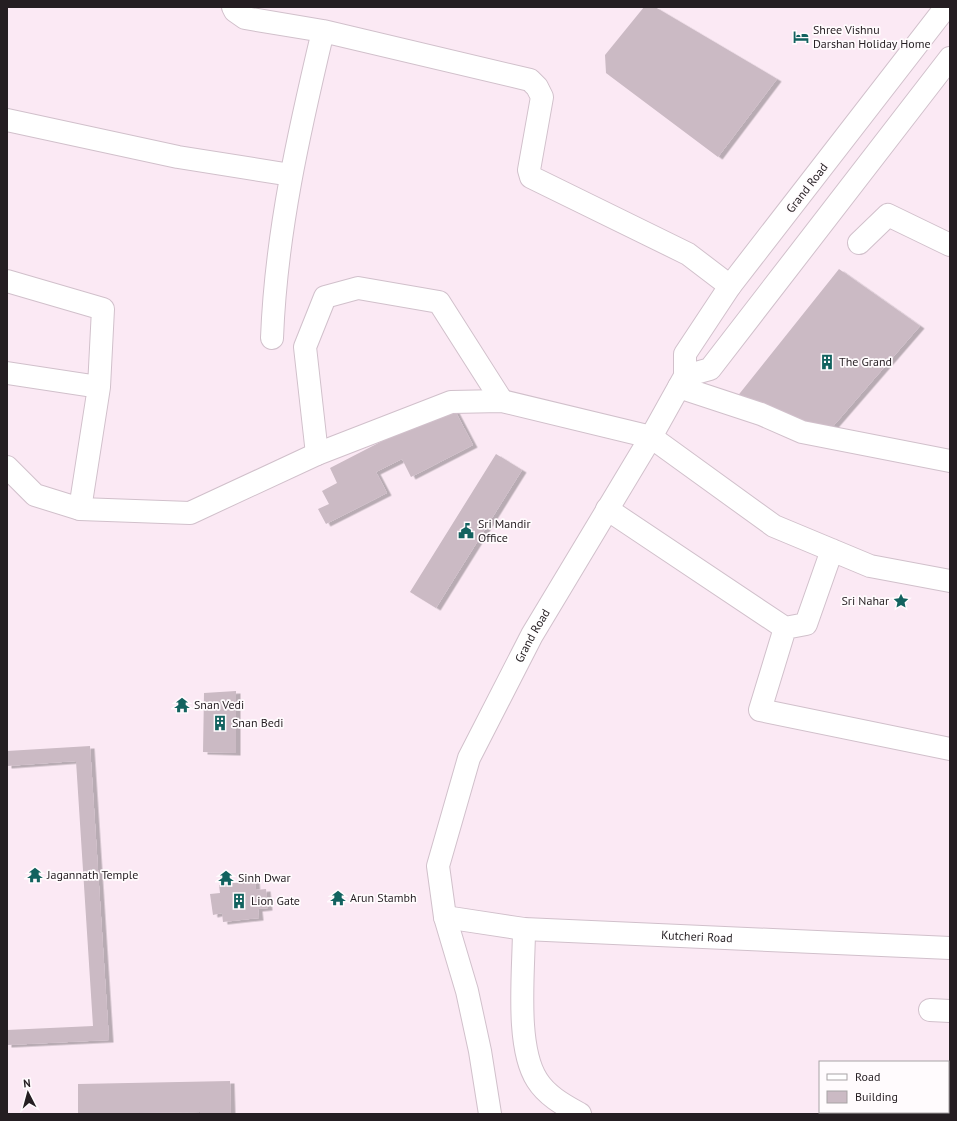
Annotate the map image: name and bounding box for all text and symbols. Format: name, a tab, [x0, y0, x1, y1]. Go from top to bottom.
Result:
place label: Shree Vishnu Darshan Holiday Home	[813, 22, 931, 51]
hotel icon: Shree Vishnu Darshan Holiday Home	[792, 28, 810, 46]
street label: Grand Road	[783, 160, 831, 216]
building icon: The Grand	[818, 353, 836, 371]
place label: The Grand	[839, 354, 892, 369]
place label: Sri Mandir Office	[478, 516, 531, 545]
public building icon: Sri Mandir Office	[457, 522, 475, 540]
place icon: Sri Nahar	[892, 592, 910, 610]
place label: Sri Nahar	[842, 593, 889, 608]
street label: Grand Road	[511, 606, 553, 665]
temple icon: Snan Vedi	[173, 696, 191, 714]
place label: Snan Vedi	[194, 697, 244, 712]
building icon: Snan Bedi	[211, 714, 229, 732]
place label: Snan Bedi	[232, 715, 283, 730]
temple icon: Jagannath Temple	[26, 866, 44, 884]
place label: Jagannath Temple	[46, 867, 138, 882]
temple icon: Sinh Dwar	[217, 869, 235, 887]
place label: Sinh Dwar	[238, 870, 291, 885]
temple icon: Arun Stambh	[329, 889, 347, 907]
place label: Arun Stambh	[350, 890, 417, 905]
building icon: Lion Gate	[230, 892, 248, 910]
place label: Lion Gate	[251, 893, 300, 908]
street label: Kutcheri Road	[661, 927, 733, 945]
legend	[819, 1061, 949, 1113]
text: Road	[855, 1069, 880, 1084]
north arrow	[8, 1073, 48, 1113]
text: N	[23, 1076, 31, 1090]
text: Building	[855, 1089, 898, 1104]

